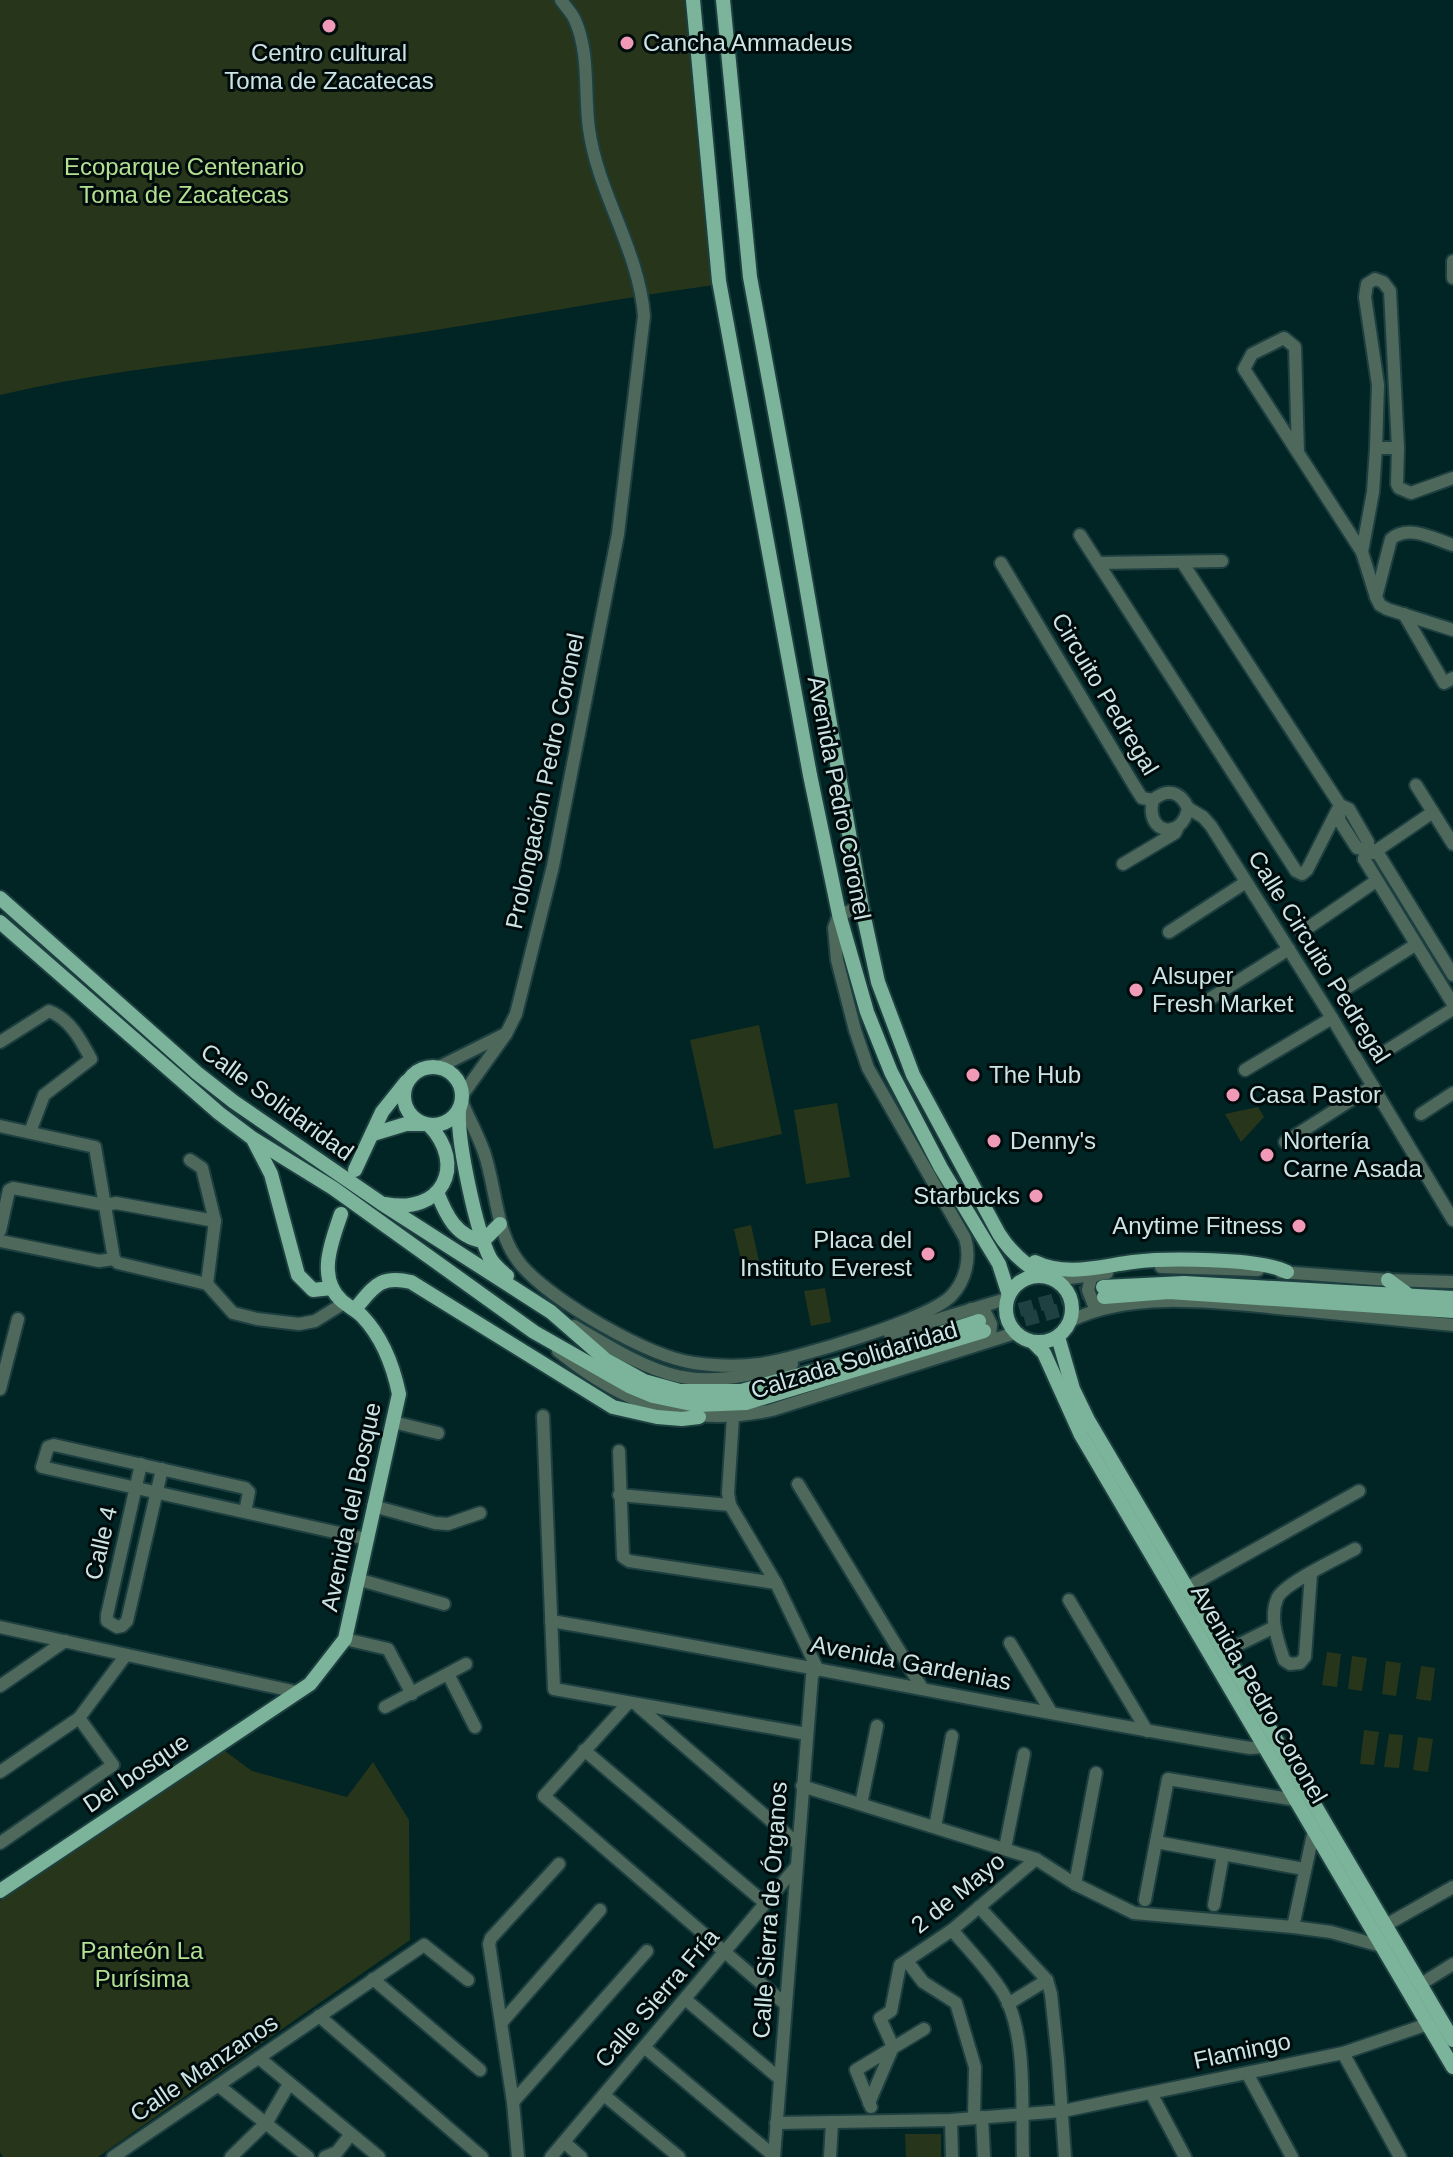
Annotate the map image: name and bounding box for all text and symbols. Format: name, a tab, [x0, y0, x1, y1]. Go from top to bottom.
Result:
marker: Centro cultural Toma de Zacatecas	[320, 17, 338, 35]
place label: Cancha Ammadeus	[643, 29, 852, 56]
marker: Cancha Ammadeus	[618, 34, 636, 52]
place label: Centro cultural Toma de Zacatecas	[224, 39, 434, 94]
park label: Ecoparque Centenario Toma de Zacatecas	[64, 153, 304, 208]
street label: Circuito Pedregal	[1046, 608, 1164, 780]
street label: Prolongación Pedro Coronel	[500, 631, 589, 931]
street label: Avenida Pedro Coronel	[803, 674, 876, 922]
street label: Calle Circuito Pedregal	[1243, 846, 1396, 1068]
place label: Alsuper Fresh Market	[1152, 962, 1294, 1017]
marker: Alsuper Fresh Market	[1127, 981, 1145, 999]
street label: Calle Solidaridad	[196, 1037, 359, 1166]
place label: The Hub	[989, 1061, 1081, 1088]
marker: The Hub	[964, 1066, 982, 1084]
place label: Casa Pastor	[1249, 1081, 1381, 1108]
marker: Casa Pastor	[1224, 1086, 1242, 1104]
place label: Denny's	[1010, 1127, 1096, 1154]
place label: Nortería Carne Asada	[1283, 1127, 1422, 1182]
marker: Denny's	[985, 1132, 1003, 1150]
marker: Nortería Carne Asada	[1258, 1146, 1276, 1164]
place label: Starbucks	[913, 1182, 1020, 1209]
marker: Starbucks	[1027, 1187, 1045, 1205]
place label: Anytime Fitness	[1112, 1212, 1283, 1239]
marker: Anytime Fitness	[1290, 1217, 1308, 1235]
place label: Placa del Instituto Everest	[740, 1226, 912, 1281]
marker: Placa del Instituto Everest	[919, 1245, 937, 1263]
street label: Calzada Solidaridad	[747, 1315, 961, 1404]
street label: Avenida del Bosque	[315, 1400, 386, 1614]
street label: Calle 4	[79, 1503, 122, 1582]
street label: Avenida Pedro Coronel	[1186, 1580, 1333, 1808]
street label: Avenida Gardenias	[809, 1630, 1014, 1695]
street label: Del bosque	[78, 1727, 194, 1818]
street label: Calle Sierra de Órganos	[747, 1781, 792, 2039]
street label: 2 de Mayo	[906, 1847, 1010, 1938]
street label: Calle Sierra Fría	[589, 1922, 725, 2072]
park label: Panteón La Purísima	[81, 1937, 204, 1992]
street label: Calle Manzanos	[125, 2008, 283, 2127]
street label: Flamingo	[1191, 2027, 1293, 2074]

